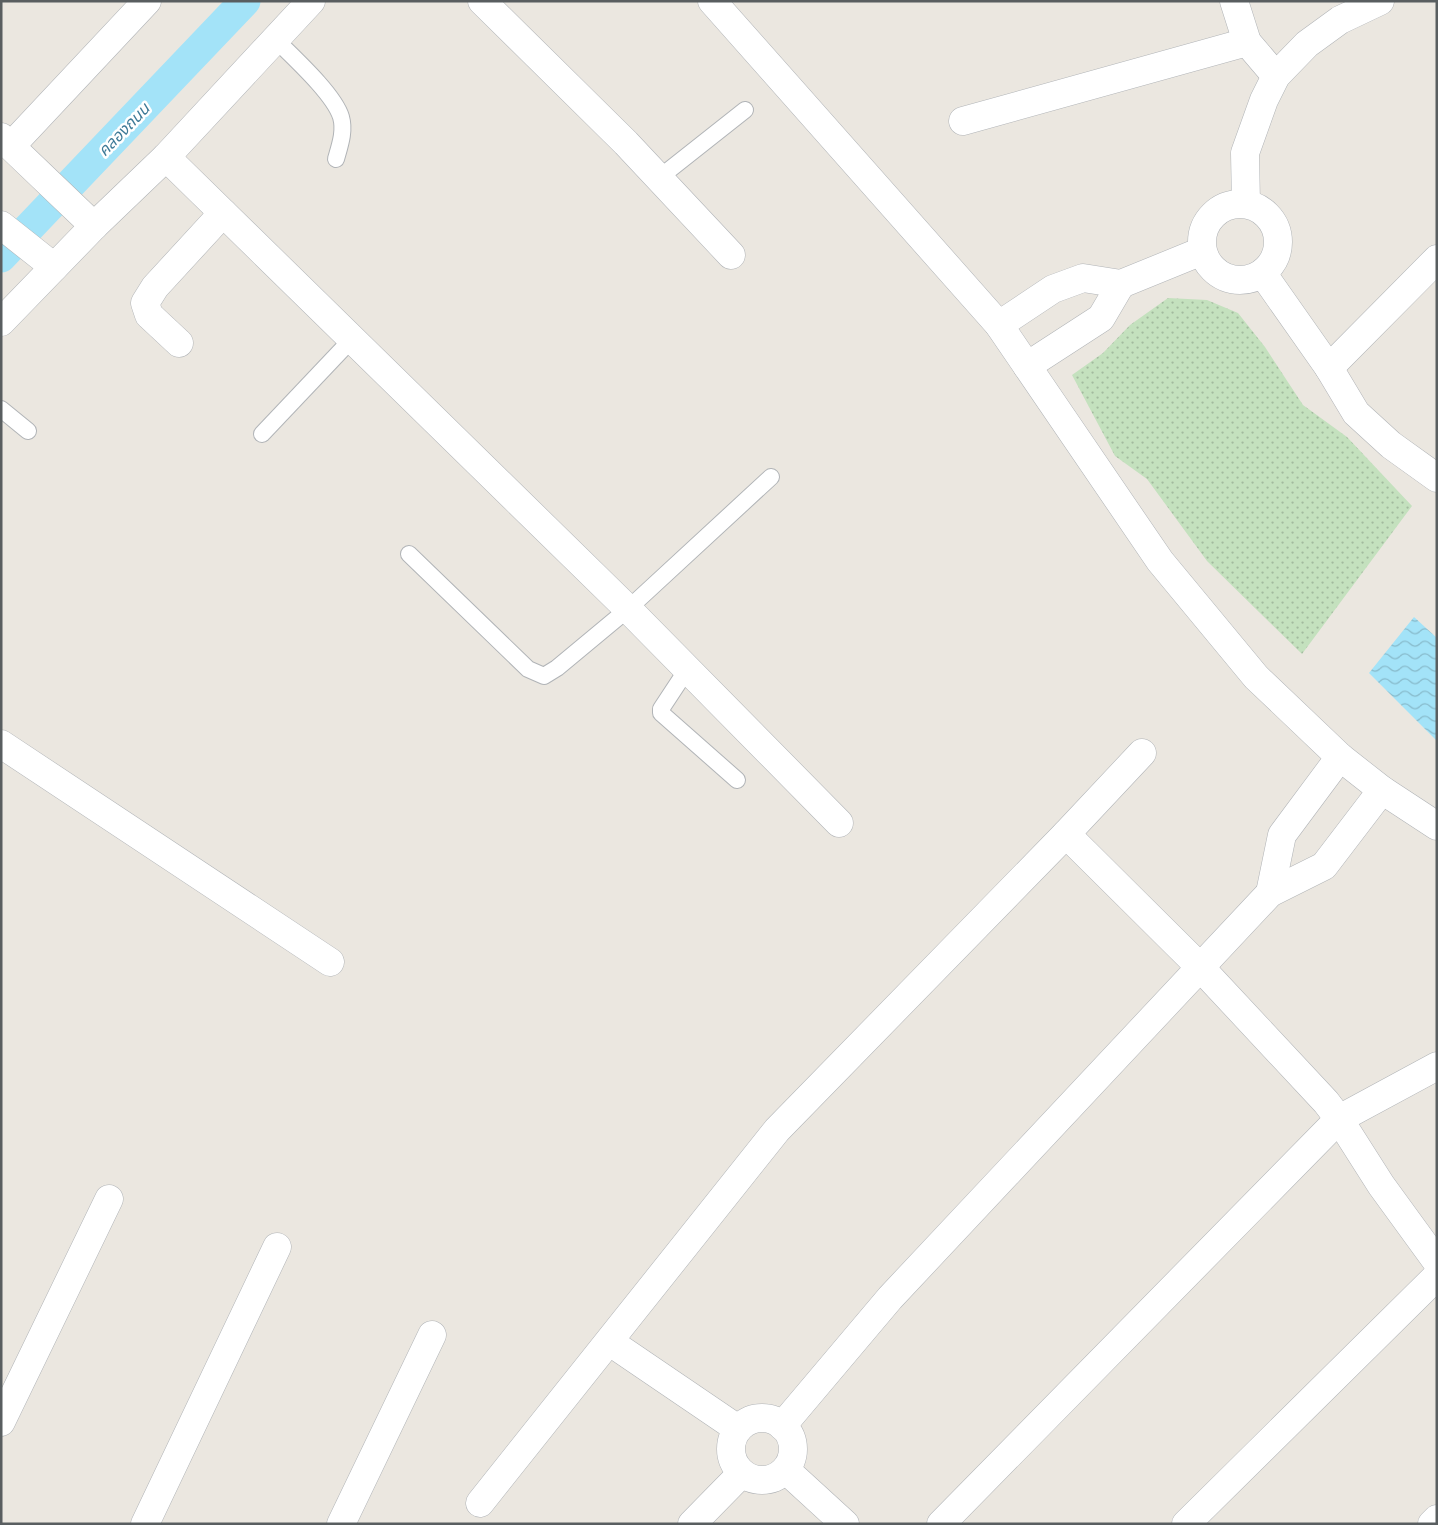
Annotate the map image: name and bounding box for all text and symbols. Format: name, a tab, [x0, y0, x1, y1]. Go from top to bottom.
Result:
water label: คลองถนน	[93, 98, 154, 159]

